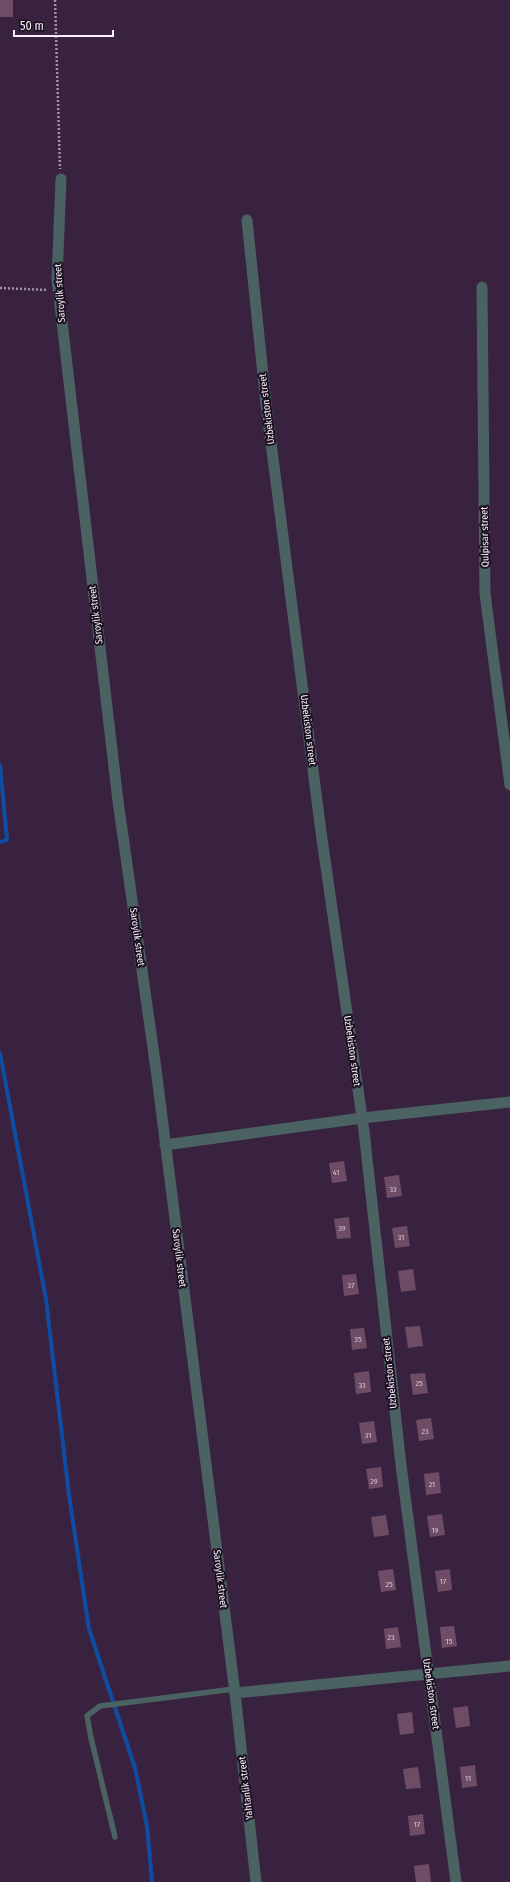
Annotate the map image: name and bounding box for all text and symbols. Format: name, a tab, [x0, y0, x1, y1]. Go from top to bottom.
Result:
scale bar	[14, 12, 113, 38]
text: 50 m	[20, 19, 44, 33]
street label: Saroylik street	[52, 263, 68, 323]
street label: Uzbekiston street	[257, 372, 277, 445]
street label: Qulpisar street	[478, 506, 492, 568]
street label: Saroylik street	[86, 584, 106, 645]
street label: Uzbekiston street	[298, 694, 318, 767]
street label: Saroylik street	[127, 907, 147, 968]
street label: Uzbekiston street	[341, 1015, 363, 1088]
house number: 41	[333, 1168, 339, 1177]
house number: 33	[389, 1185, 397, 1194]
house number: 39	[338, 1224, 346, 1233]
street label: Saroylik street	[169, 1228, 189, 1289]
house number: 31	[398, 1233, 404, 1242]
house number: 37	[348, 1281, 355, 1290]
house number: 35	[354, 1335, 362, 1344]
street label: Uzbekiston street	[380, 1336, 400, 1409]
house number: 25	[415, 1379, 423, 1388]
house number: 33	[358, 1381, 366, 1390]
house number: 23	[421, 1427, 429, 1436]
house number: 31	[365, 1431, 371, 1440]
house number: 29	[370, 1477, 378, 1486]
house number: 21	[429, 1480, 435, 1489]
house number: 19	[431, 1526, 439, 1535]
street label: Saroylik street	[210, 1549, 230, 1610]
house number: 17	[440, 1577, 447, 1586]
house number: 25	[385, 1580, 393, 1589]
house number: 23	[387, 1633, 395, 1642]
house number: 15	[446, 1637, 453, 1646]
street label: Uzbekiston street	[420, 1658, 442, 1731]
street label: Yahtanlik street	[236, 1755, 256, 1820]
house number: 11	[465, 1774, 471, 1783]
house number: 17	[414, 1820, 421, 1829]

